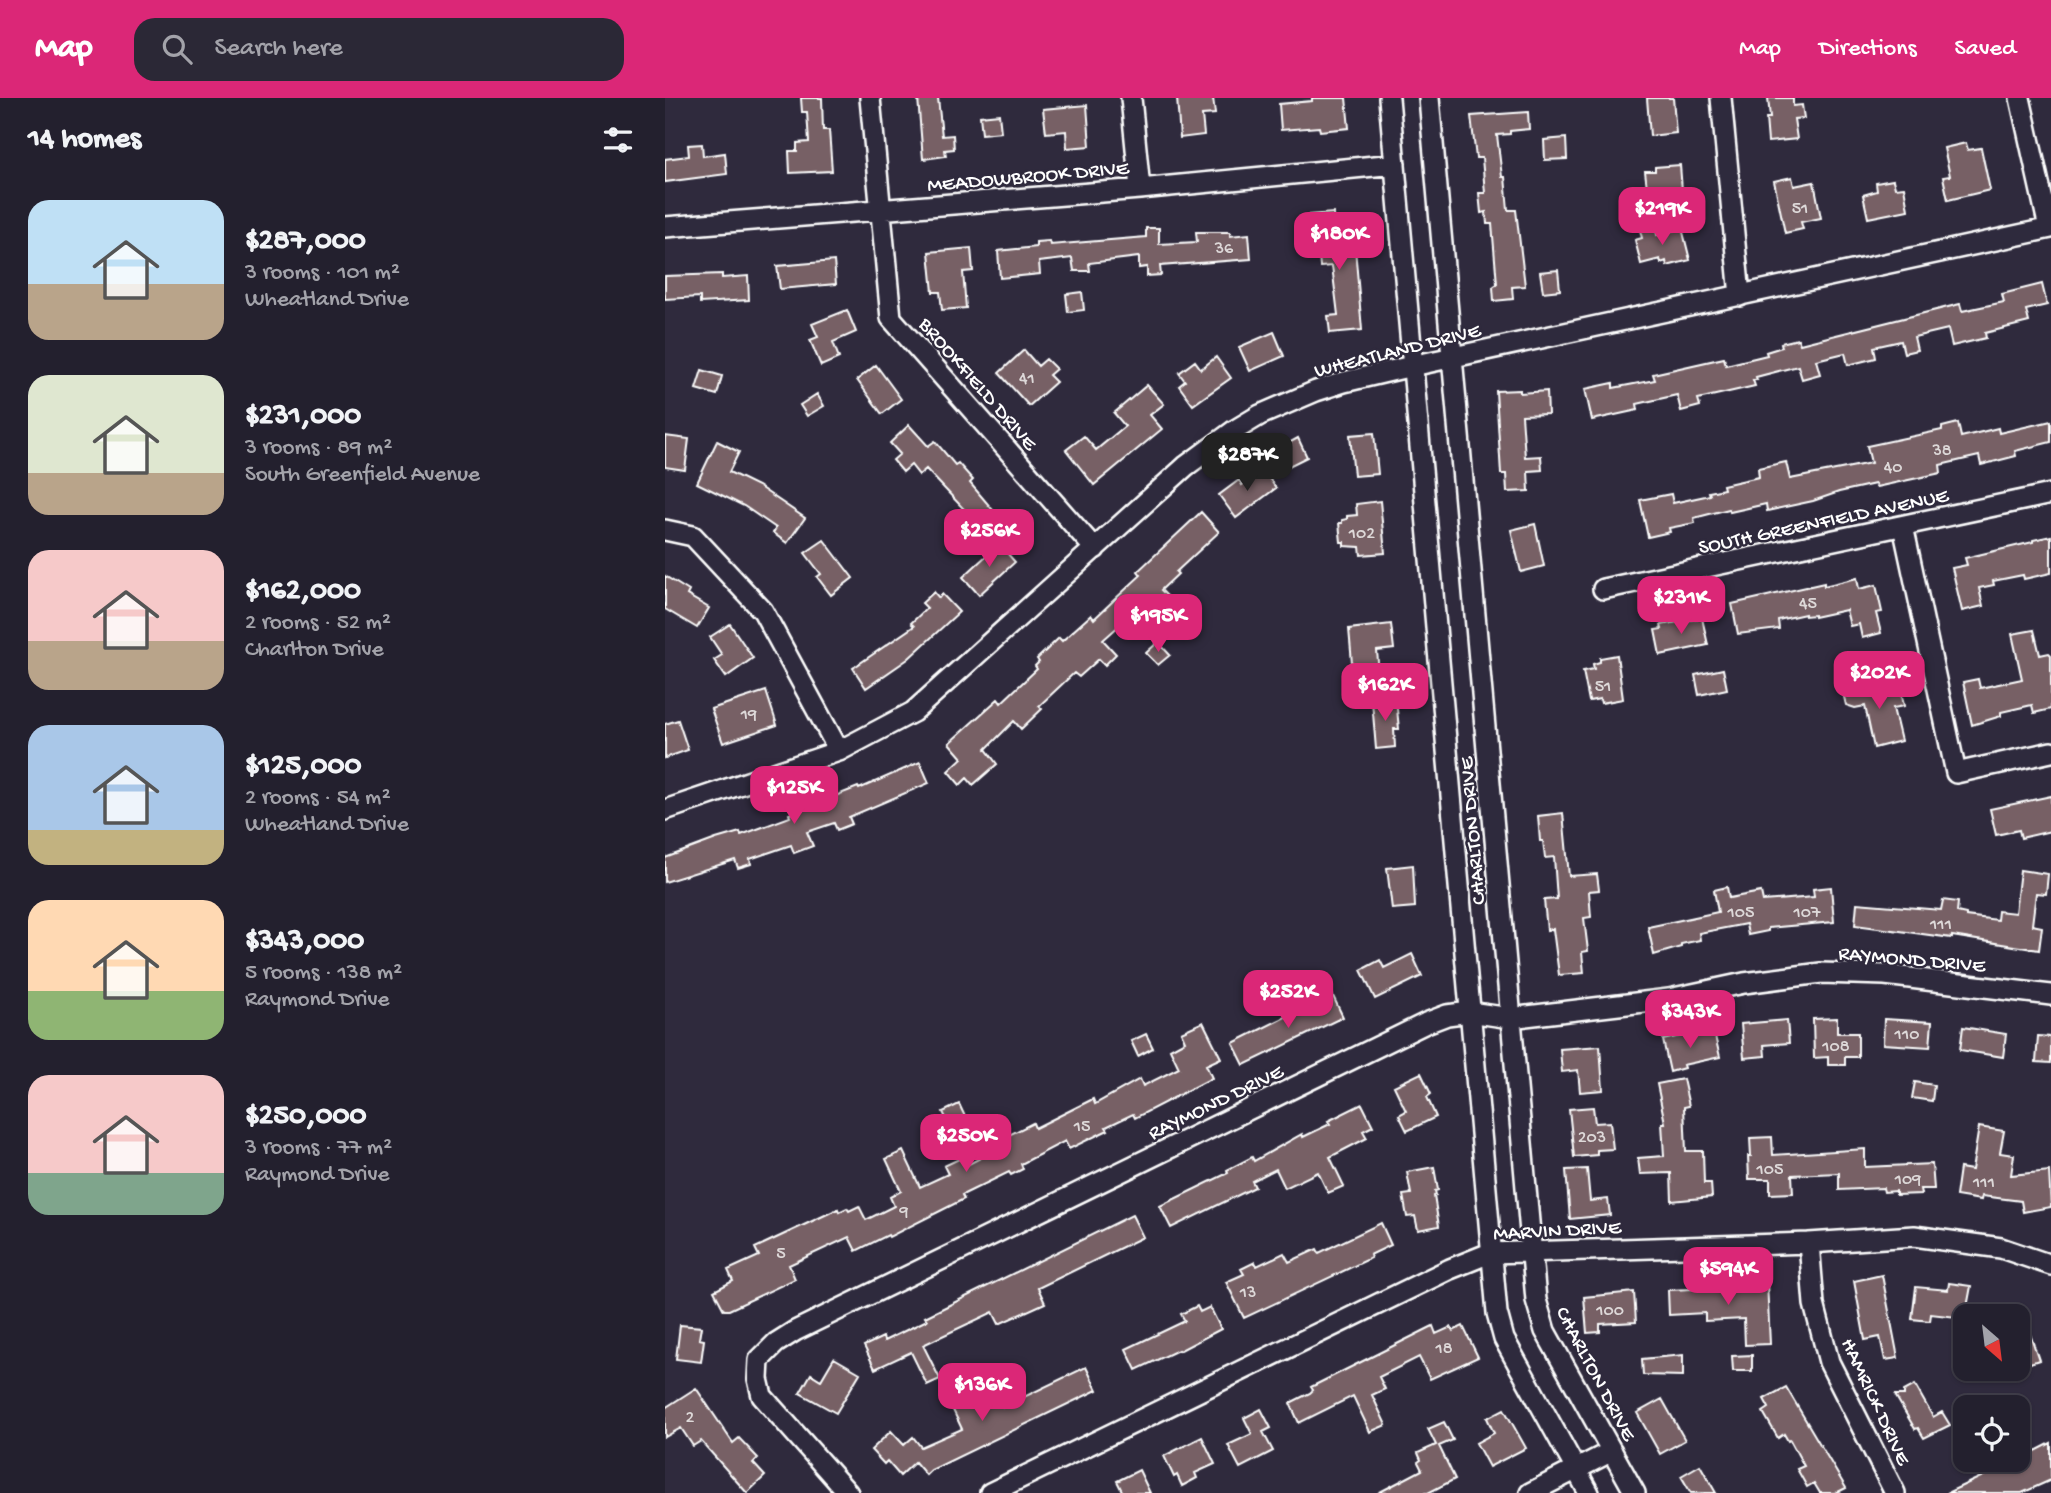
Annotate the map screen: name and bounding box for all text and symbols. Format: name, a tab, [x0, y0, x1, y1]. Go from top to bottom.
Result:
search box	[134, 18, 624, 81]
text: Map	[35, 30, 92, 68]
icon: search	[158, 30, 196, 68]
text: Search here	[214, 34, 343, 65]
text: Map	[1739, 35, 1781, 64]
text: Directions	[1819, 35, 1917, 64]
text: Saved	[1955, 35, 2016, 64]
icon: filters	[599, 121, 637, 159]
text: 14 homes	[28, 123, 141, 158]
street label: MEADOWBROOK DRIVE	[926, 157, 1131, 200]
pin: $219K	[1613, 188, 1711, 247]
text: $219K	[1634, 196, 1690, 223]
house number: 51	[1792, 199, 1808, 220]
pin: $180K	[1290, 212, 1388, 272]
text: $180K	[1310, 221, 1368, 248]
text: $287,000	[245, 225, 366, 260]
icon: home	[84, 228, 168, 312]
house number: 36	[1214, 239, 1234, 260]
text: 3 rooms · 101 m²	[245, 260, 400, 287]
text: Wheatland Drive	[245, 287, 409, 314]
street label: BROOKFIELD DRIVE	[911, 313, 1042, 458]
street label: WHEATLAND DRIVE	[1312, 319, 1484, 385]
house number: 41	[1019, 369, 1035, 390]
text: $231,000	[245, 400, 361, 435]
icon: home	[84, 403, 168, 487]
pin: $287K	[1198, 434, 1296, 493]
text: 3 rooms · 89 m²	[245, 435, 392, 462]
house number: 38	[1931, 441, 1952, 462]
text: $287K	[1218, 442, 1276, 469]
house number: 40	[1884, 458, 1902, 479]
text: South Greenfield Avenue	[245, 462, 480, 489]
street label: SOUTH GREENFIELD AVENUE	[1696, 485, 1952, 562]
pin: $256K	[940, 510, 1038, 569]
text: $256K	[960, 518, 1018, 545]
house number: 102	[1348, 524, 1375, 545]
text: $162,000	[245, 575, 361, 610]
pin: $231K	[1632, 576, 1730, 636]
icon: home	[84, 578, 168, 662]
text: $231K	[1653, 585, 1709, 612]
pin: $195K	[1109, 594, 1207, 654]
house number: 45	[1799, 594, 1817, 615]
text: $195K	[1130, 603, 1186, 630]
text: 2 rooms · 52 m²	[245, 610, 391, 637]
text: Charlton Drive	[245, 637, 384, 664]
pin: $202K	[1830, 652, 1928, 711]
text: $202K	[1850, 660, 1908, 687]
pin: $162K	[1336, 664, 1434, 723]
text: $162K	[1357, 672, 1413, 699]
house number: 51	[1595, 677, 1611, 698]
house number: 19	[740, 705, 757, 726]
text: $125,000	[245, 750, 362, 785]
icon: home	[84, 753, 168, 837]
street label: CHARLTON DRIVE	[1455, 755, 1493, 906]
pin: $125K	[745, 766, 843, 826]
text: $125K	[766, 775, 822, 802]
text: 2 rooms · 54 m²	[245, 785, 391, 812]
text: Wheatland Drive	[245, 812, 409, 839]
house number: 105	[1727, 903, 1754, 924]
house number: 107	[1793, 903, 1821, 924]
house number: 111	[1929, 915, 1952, 936]
text: $343,000	[245, 925, 364, 960]
icon: home	[84, 928, 168, 1012]
street label: RAYMOND DRIVE	[1837, 943, 1987, 980]
text: 5 rooms · 138 m²	[245, 960, 402, 987]
pin: $252K	[1239, 970, 1337, 1030]
text: $252K	[1259, 979, 1317, 1006]
text: Raymond Drive	[245, 987, 389, 1014]
pin: $343K	[1641, 990, 1739, 1050]
text: $343K	[1661, 999, 1719, 1026]
house number: 110	[1894, 1025, 1919, 1046]
house number: 108	[1821, 1037, 1850, 1058]
street label: RAYMOND DRIVE	[1145, 1060, 1289, 1148]
text: $250,000	[245, 1100, 367, 1135]
icon: home	[84, 1103, 168, 1187]
pin: $250K	[917, 1114, 1015, 1174]
house number: 15	[1073, 1117, 1090, 1138]
text: $250K	[936, 1123, 996, 1150]
house number: 203	[1578, 1128, 1606, 1149]
text: 3 rooms · 77 m²	[245, 1135, 392, 1162]
house number: 105	[1756, 1160, 1783, 1181]
text: Raymond Drive	[245, 1162, 389, 1189]
house number: 109	[1894, 1170, 1921, 1191]
house number: 111	[1972, 1173, 1995, 1194]
house number: 9	[898, 1202, 909, 1223]
street label: MARVIN DRIVE	[1493, 1217, 1623, 1248]
house number: 5	[776, 1244, 786, 1265]
pin: $594K	[1679, 1248, 1777, 1307]
text: $594K	[1699, 1256, 1757, 1283]
house number: 13	[1239, 1283, 1256, 1304]
house number: 100	[1595, 1301, 1624, 1322]
street label: CHARLTON DRIVE	[1548, 1303, 1640, 1447]
north arrow	[1953, 1304, 2030, 1381]
map controls	[1953, 1304, 2030, 1472]
street label: HAMRICK DRIVE	[1833, 1335, 1915, 1471]
house number: 18	[1434, 1339, 1453, 1360]
pin: $136K	[933, 1364, 1031, 1423]
text: $136K	[954, 1372, 1010, 1399]
button: locate	[1953, 1395, 2030, 1472]
house number: 2	[686, 1408, 695, 1429]

